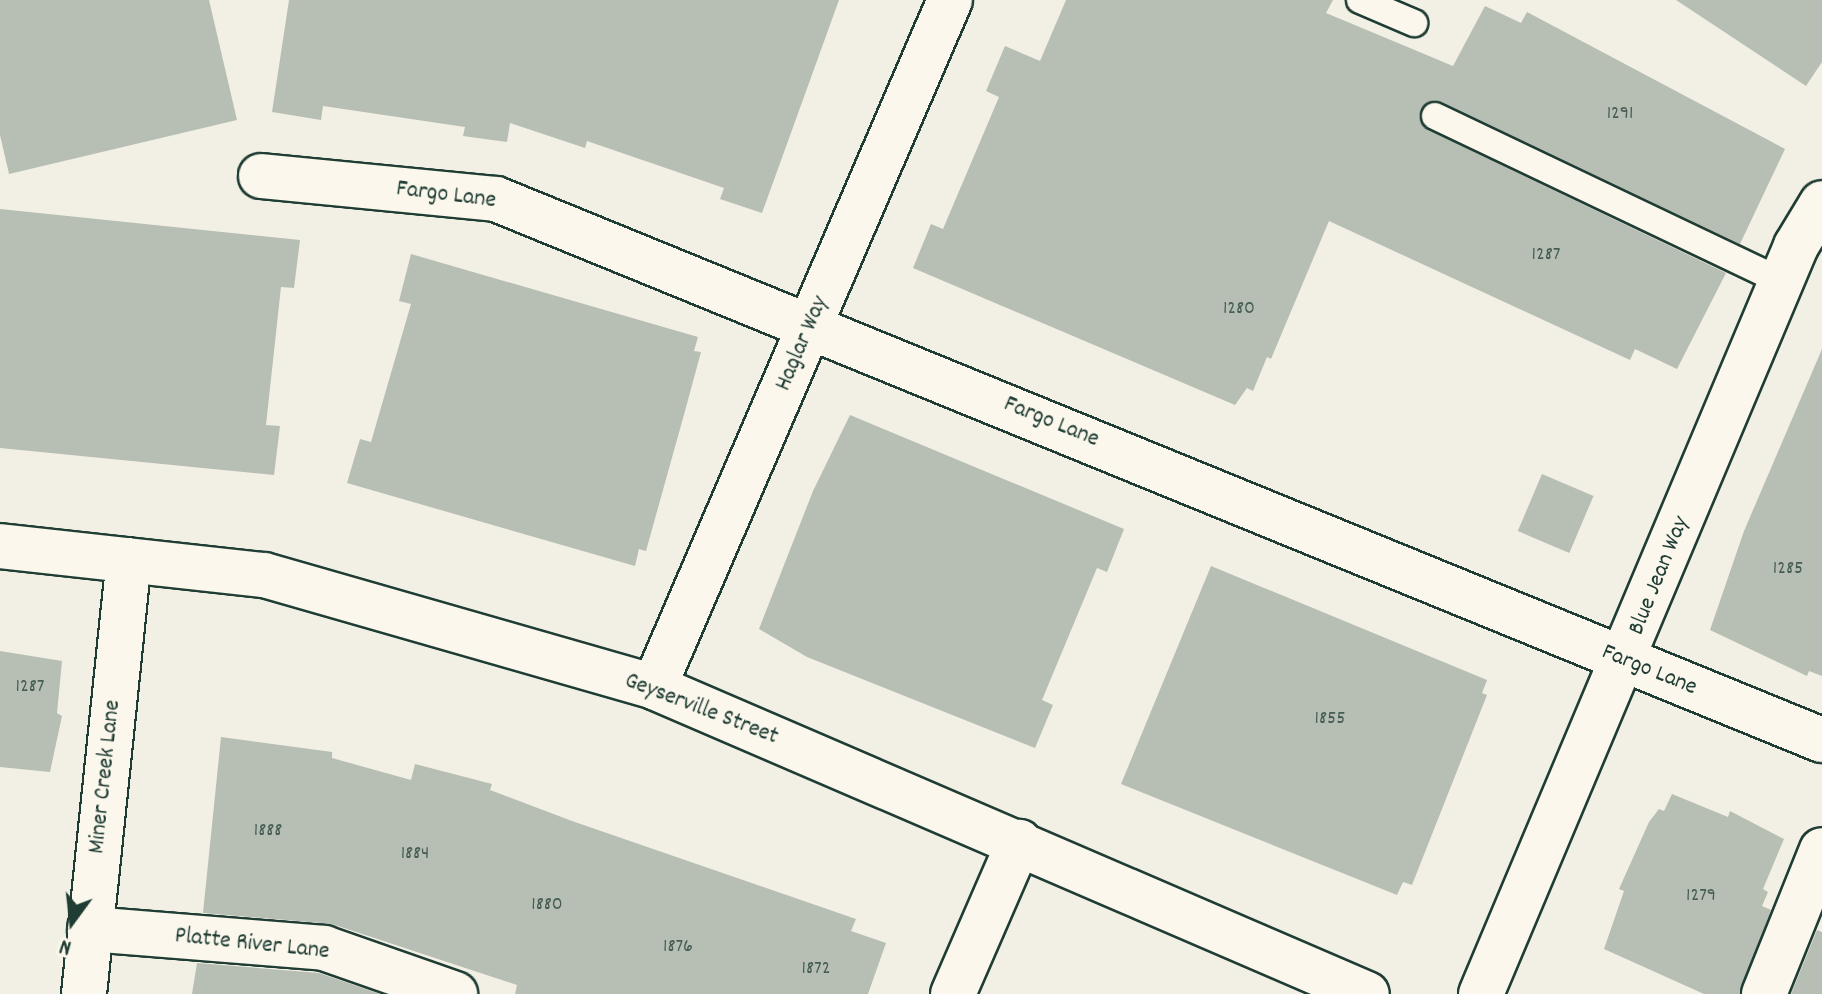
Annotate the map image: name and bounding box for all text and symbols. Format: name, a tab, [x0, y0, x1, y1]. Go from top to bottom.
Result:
house number: 1291	[1607, 102, 1633, 126]
street label: Fargo Lane	[394, 176, 498, 216]
house number: 1287	[1532, 243, 1560, 267]
street label: Haglar Way	[770, 292, 836, 396]
house number: 1280	[1223, 297, 1255, 321]
street label: Fargo Lane	[999, 391, 1103, 455]
street label: Blue Jean Way	[1623, 512, 1697, 640]
house number: 1285	[1773, 557, 1803, 581]
street label: Fargo Lane	[1597, 639, 1701, 703]
street label: Geyserville Street	[620, 667, 782, 753]
house number: 1287	[16, 675, 44, 699]
street label: Miner Creek Lane	[84, 699, 128, 855]
house number: 1855	[1315, 707, 1345, 731]
house number: 1888	[254, 819, 282, 843]
house number: 1884	[401, 842, 429, 866]
north arrow	[32, 882, 112, 962]
house number: 1279	[1686, 884, 1716, 908]
house number: 1880	[531, 893, 563, 917]
street label: Platte River Lane	[173, 923, 331, 967]
text: N	[56, 929, 75, 962]
house number: 1876	[663, 935, 693, 959]
house number: 1872	[802, 957, 830, 981]

